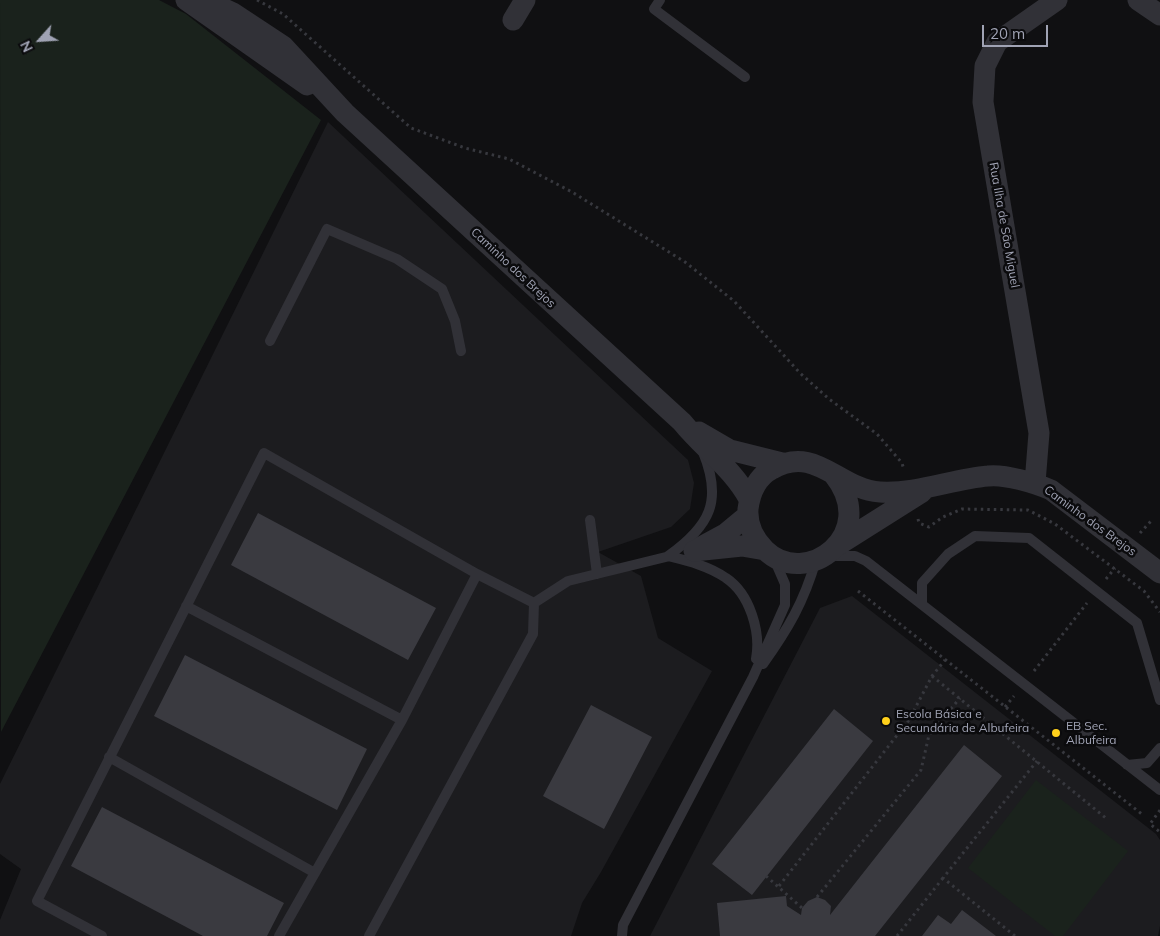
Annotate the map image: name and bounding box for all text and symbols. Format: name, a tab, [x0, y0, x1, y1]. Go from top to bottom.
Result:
north arrow	[15, 15, 65, 65]
scale bar	[985, 15, 1051, 47]
text: 20 m	[990, 24, 1025, 43]
text: N	[16, 38, 37, 55]
street label: Rua Ilha de São Miguel	[986, 161, 1022, 289]
street label: Caminho dos Brejos	[468, 225, 558, 311]
street label: Caminho dos Brejos	[1041, 483, 1139, 559]
place label: Escola Básica e Secundária de Albufeira	[896, 707, 1029, 735]
marker: Escola Básica e Secundária de Albufeira	[880, 715, 892, 727]
place label: EB Sec. Albufeira	[1066, 719, 1117, 747]
marker: EB Sec. Albufeira	[1050, 727, 1062, 739]

